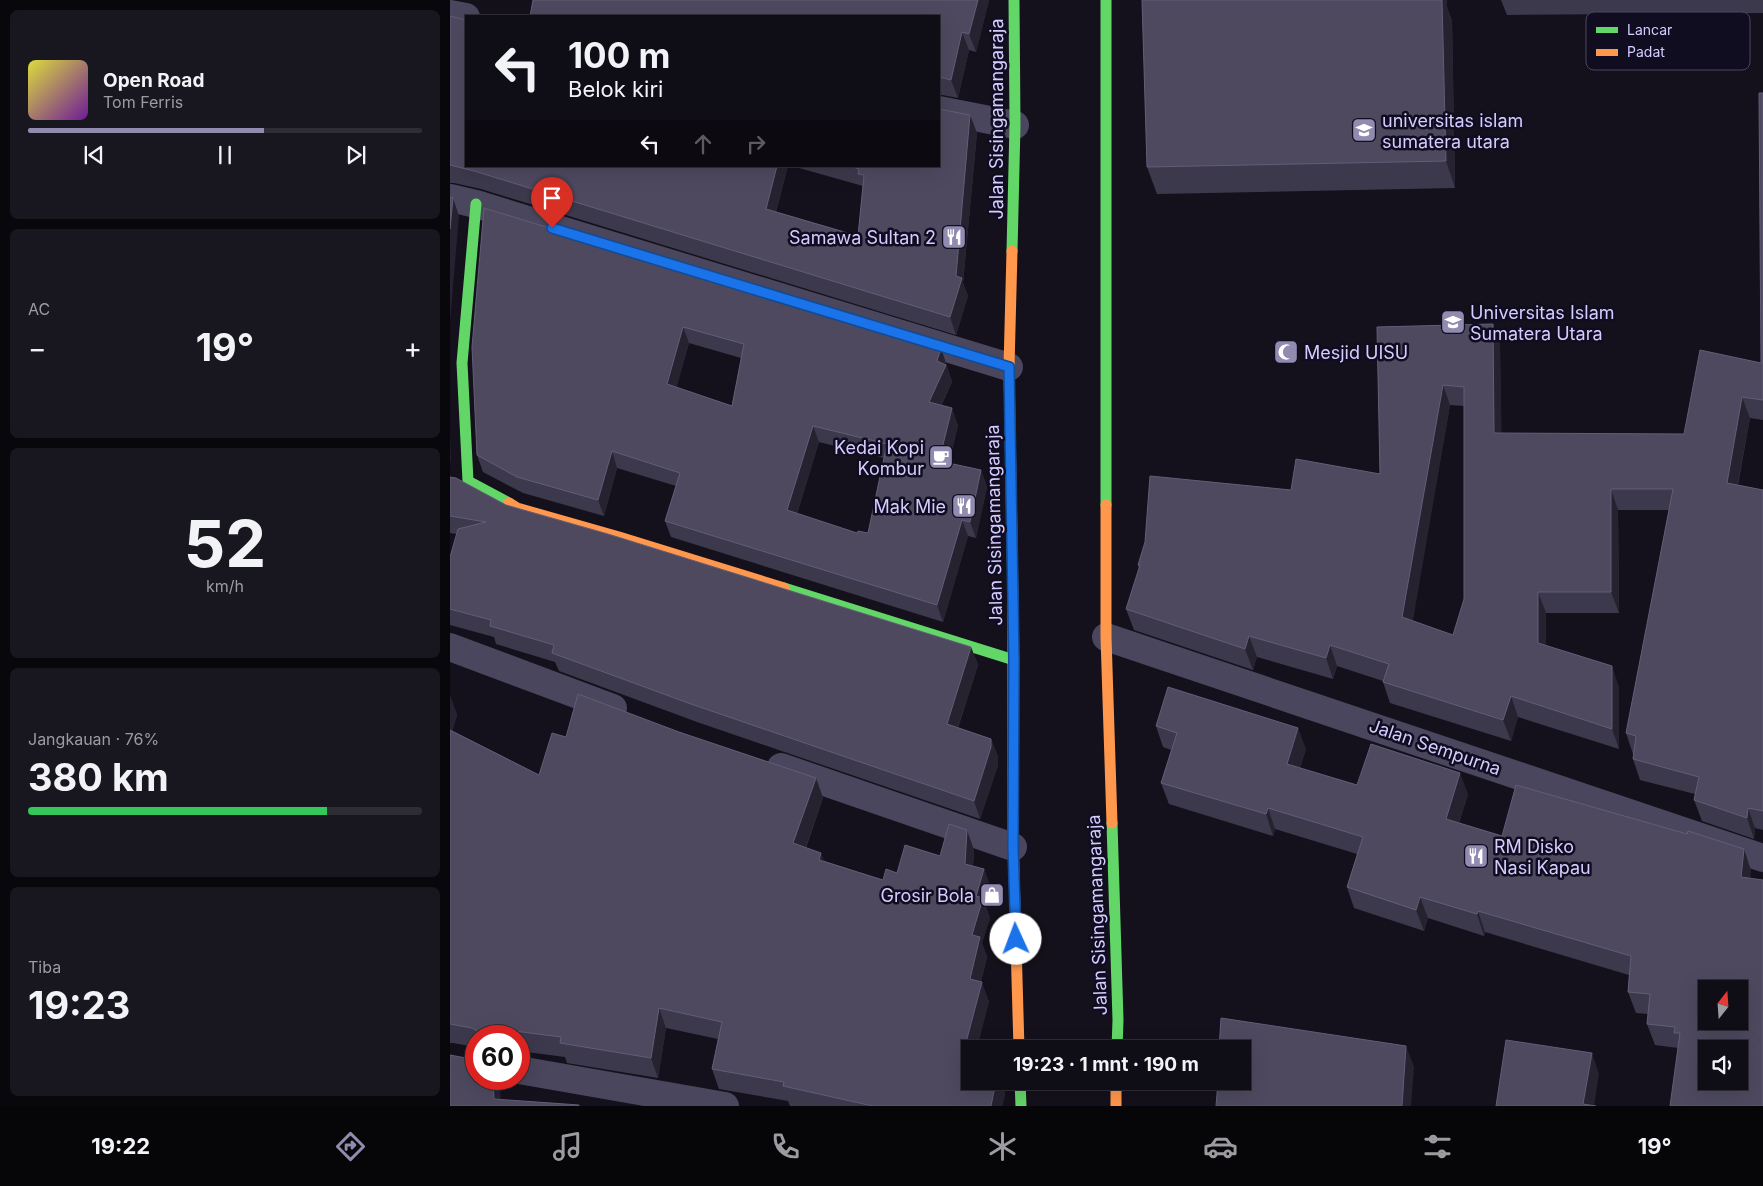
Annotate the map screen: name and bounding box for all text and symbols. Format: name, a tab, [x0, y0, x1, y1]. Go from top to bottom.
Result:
legend	[1586, 12, 1750, 70]
street label: Jalan Sisingamangaraja	[986, 18, 1007, 220]
text: Lancar	[1627, 21, 1672, 38]
text: 100 m	[568, 34, 671, 76]
icon: left	[485, 35, 550, 100]
text: Padat	[1627, 43, 1665, 60]
text: Open Road	[103, 69, 204, 92]
text: Belok kiri	[568, 76, 663, 102]
text: Tom Ferris	[103, 92, 183, 112]
place label: universitas islam sumatera utara	[1382, 110, 1523, 152]
school or university icon: universitas islam sumatera utara	[1351, 117, 1377, 143]
icon: left	[636, 130, 664, 158]
icon: ahead	[689, 130, 717, 158]
icon: right	[742, 130, 770, 158]
icon: previous	[80, 141, 108, 169]
icon: pause	[211, 141, 239, 169]
icon: next	[342, 141, 370, 169]
pin	[531, 177, 573, 228]
icon: arrive	[538, 184, 566, 212]
restaurant icon: Samawa Sultan 2	[941, 224, 967, 250]
place label: Samawa Sultan 2	[789, 227, 936, 248]
text: AC	[28, 299, 50, 319]
place label: Universitas Islam Sumatera Utara	[1470, 302, 1615, 344]
school or university icon: Universitas Islam Sumatera Utara	[1440, 309, 1466, 335]
text: 19°	[196, 324, 254, 370]
text: −	[28, 331, 47, 365]
text: +	[403, 331, 422, 365]
mosque icon: Mesjid UISU	[1273, 339, 1299, 365]
place label: Mesjid UISU	[1304, 342, 1408, 363]
street label: Jalan Sisingamangaraja	[982, 424, 1006, 626]
place label: Kedai Kopi Kombur	[834, 437, 924, 479]
cafe icon: Kedai Kopi Kombur	[928, 444, 954, 470]
restaurant icon: Mak Mie	[951, 493, 977, 519]
place label: Mak Mie	[874, 496, 946, 517]
text: 52	[184, 504, 266, 583]
text: km/h	[206, 576, 244, 596]
street label: Jalan Sempurna	[1366, 715, 1504, 779]
text: Jangkauan · 76%	[28, 729, 159, 749]
text: 380 km	[28, 754, 169, 800]
street label: Jalan Sisingamangaraja	[1083, 814, 1111, 1016]
place label: RM Disko Nasi Kapau	[1494, 836, 1591, 878]
restaurant icon: RM Disko Nasi Kapau	[1463, 843, 1489, 869]
shop icon: Grosir Bola	[979, 882, 1005, 908]
place label: Grosir Bola	[881, 885, 974, 906]
position arrow	[989, 912, 1041, 964]
text: Tiba	[28, 957, 61, 977]
north arrow	[1698, 980, 1748, 1030]
map controls	[1698, 980, 1748, 1090]
text: 19:23	[28, 982, 130, 1028]
speed limit sign: 60	[465, 1025, 530, 1090]
button: sound	[1698, 1040, 1748, 1090]
text: 19:23 · 1 mnt · 190 m	[1013, 1053, 1199, 1076]
icon: directions	[333, 1129, 368, 1164]
icon: music	[550, 1129, 585, 1164]
icon: phone	[768, 1129, 803, 1164]
icon: climate	[985, 1129, 1020, 1164]
icon: car	[1203, 1129, 1238, 1164]
icon: filters	[1420, 1129, 1455, 1164]
text: 19:22	[91, 1133, 150, 1159]
text: 19°	[1638, 1133, 1672, 1159]

